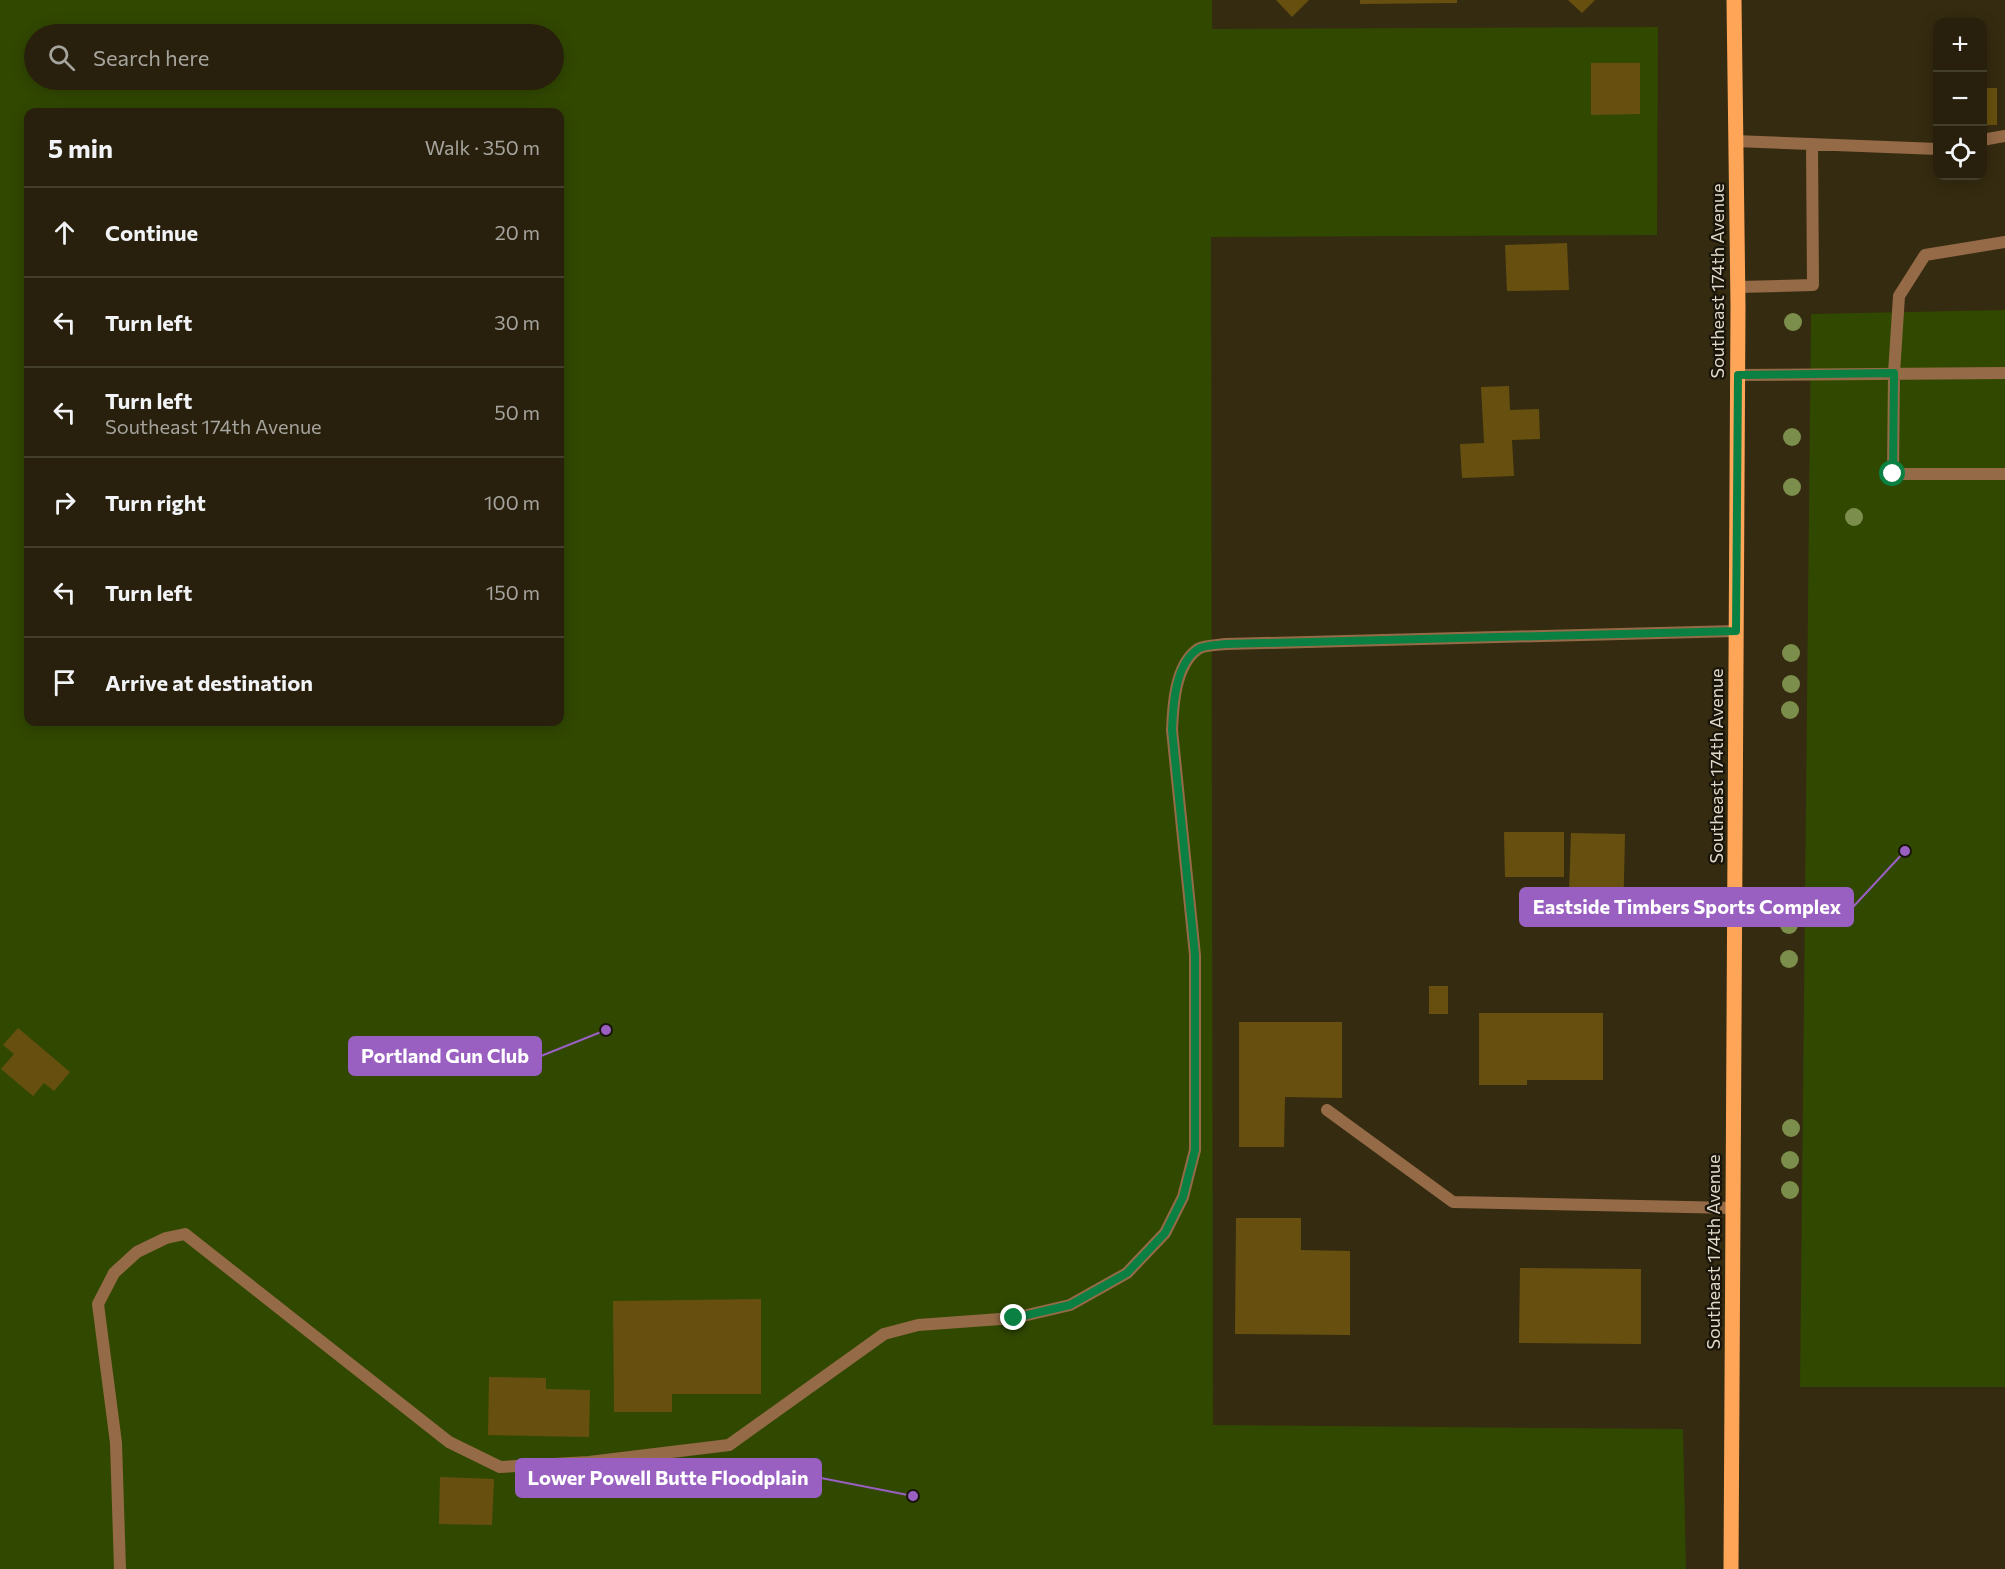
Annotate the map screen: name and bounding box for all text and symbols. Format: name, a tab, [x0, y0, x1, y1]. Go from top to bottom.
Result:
map controls	[1933, 18, 1987, 180]
button: +	[1933, 18, 1987, 72]
search box	[24, 24, 564, 90]
icon: search	[45, 41, 78, 74]
text: Search here	[93, 44, 209, 71]
button: −	[1933, 72, 1987, 126]
button: locate	[1933, 126, 1987, 180]
text: 5 min	[48, 132, 113, 163]
text: Walk · 350 m	[425, 135, 540, 159]
street label: Southeast 174th Avenue	[1706, 183, 1728, 379]
icon: ahead	[48, 216, 81, 249]
text: Continue	[105, 219, 198, 246]
text: 20 m	[495, 220, 540, 244]
icon: left	[48, 306, 81, 339]
text: Turn left	[105, 309, 192, 336]
text: 30 m	[494, 310, 540, 334]
text: Turn left	[105, 387, 192, 414]
icon: left	[48, 396, 81, 429]
text: 50 m	[494, 400, 540, 424]
text: Southeast 174th Avenue	[105, 414, 322, 438]
route start	[1879, 460, 1905, 486]
icon: right	[48, 486, 81, 519]
text: Turn right	[105, 489, 206, 516]
text: 100 m	[484, 490, 540, 514]
icon: left	[48, 576, 81, 609]
text: Turn left	[105, 579, 192, 606]
text: 150 m	[486, 580, 540, 604]
icon: arrive	[48, 666, 81, 699]
street label: Southeast 174th Avenue	[1705, 668, 1727, 864]
text: Arrive at destination	[105, 669, 313, 696]
callout: Eastside Timbers Sports Complex	[1520, 888, 1853, 926]
text: Eastside Timbers Sports Complex	[1533, 894, 1842, 918]
callout: Portland Gun Club	[349, 1037, 541, 1075]
text: Portland Gun Club	[361, 1043, 529, 1067]
street label: Southeast 174th Avenue	[1702, 1154, 1724, 1350]
route end	[1000, 1304, 1026, 1330]
callout: Lower Powell Butte Floodplain	[516, 1459, 821, 1497]
text: Lower Powell Butte Floodplain	[528, 1465, 808, 1489]

